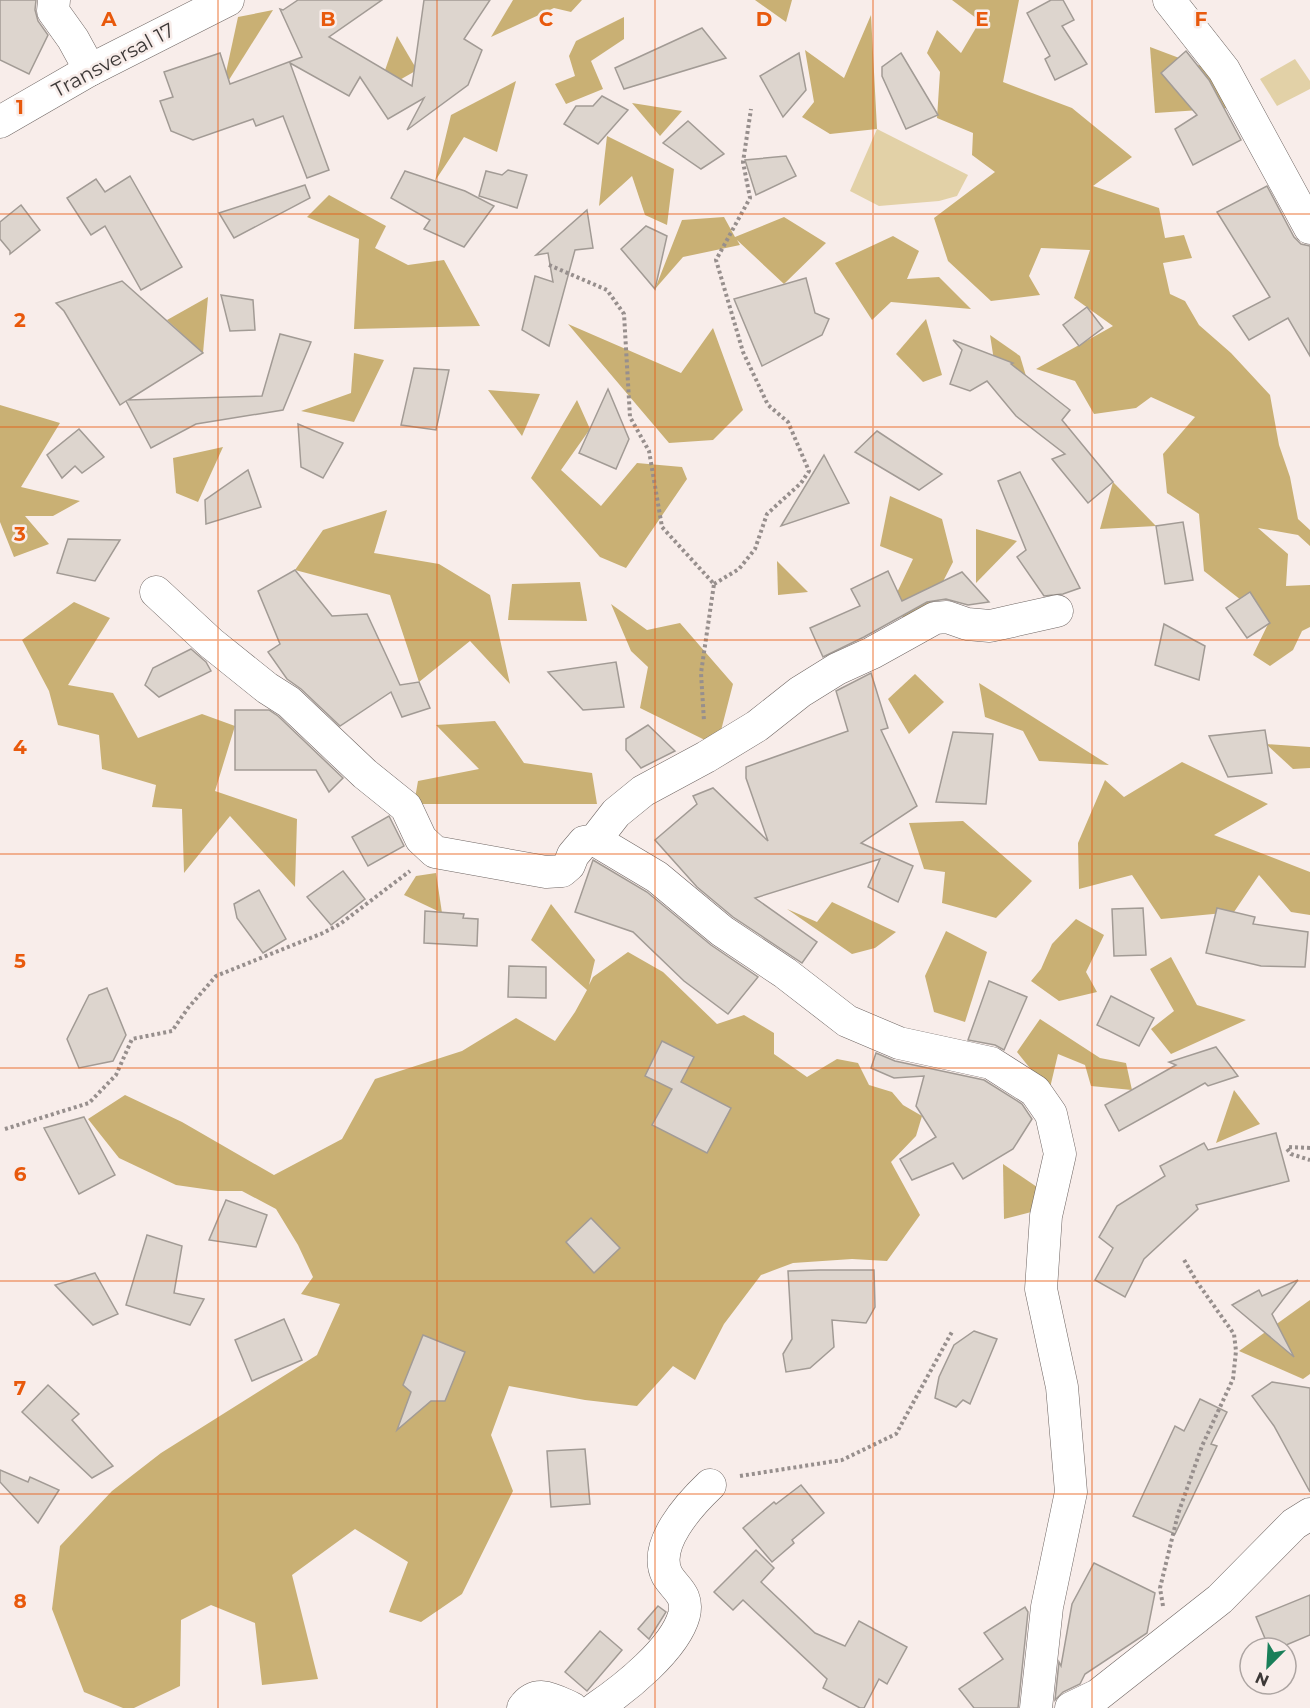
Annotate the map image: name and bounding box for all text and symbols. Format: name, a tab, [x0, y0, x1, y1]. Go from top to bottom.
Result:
text: A	[100, 7, 117, 31]
text: B	[320, 7, 336, 31]
text: C	[539, 7, 554, 31]
text: D	[756, 7, 772, 31]
text: E	[975, 7, 989, 31]
text: F	[1195, 7, 1208, 31]
street label: Transversal 17	[48, 18, 178, 102]
text: 1	[16, 95, 24, 119]
text: 2	[14, 308, 26, 332]
text: 3	[13, 522, 26, 546]
text: 4	[13, 735, 27, 759]
text: 5	[14, 949, 26, 973]
text: 6	[14, 1162, 27, 1186]
text: 7	[14, 1376, 26, 1400]
text: 8	[13, 1589, 27, 1613]
north arrow	[1238, 1636, 1298, 1696]
text: N	[1252, 1668, 1272, 1691]

